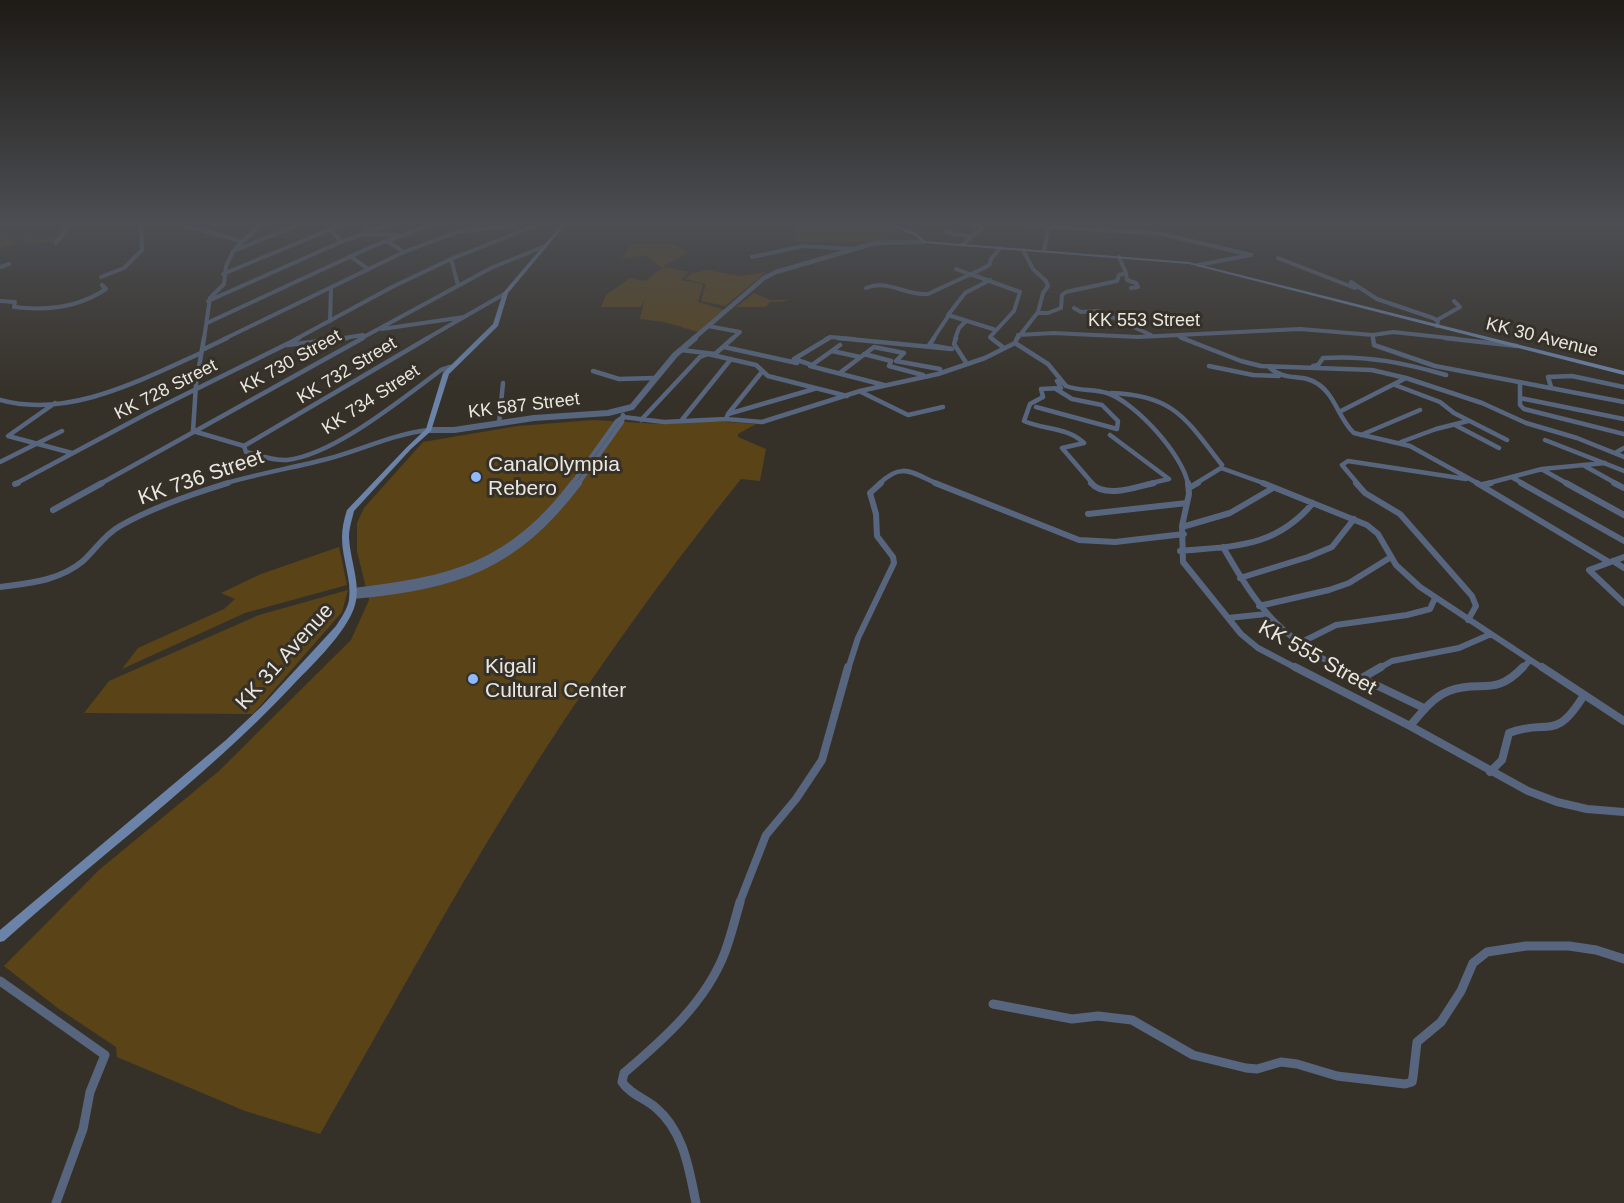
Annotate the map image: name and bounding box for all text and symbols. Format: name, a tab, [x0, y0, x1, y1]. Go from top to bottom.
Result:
street label: KK 553 Street	[1088, 310, 1200, 332]
street label: KK 30 Avenue	[1484, 314, 1600, 362]
street label: KK 730 Street	[237, 325, 345, 399]
street label: KK 732 Street	[293, 333, 401, 409]
street label: KK 728 Street	[111, 355, 221, 425]
street label: KK 734 Street	[318, 360, 424, 440]
street label: KK 587 Street	[467, 388, 581, 424]
street label: KK 736 Street	[135, 445, 267, 511]
place label: CanalOlympia Rebero	[488, 452, 620, 502]
marker: CanalOlympia Rebero	[469, 470, 483, 484]
street label: KK 31 Avenue	[231, 599, 339, 715]
street label: KK 555 Street	[1254, 615, 1380, 701]
place label: Kigali Cultural Center	[485, 654, 626, 704]
marker: Kigali Cultural Center	[466, 672, 480, 686]

